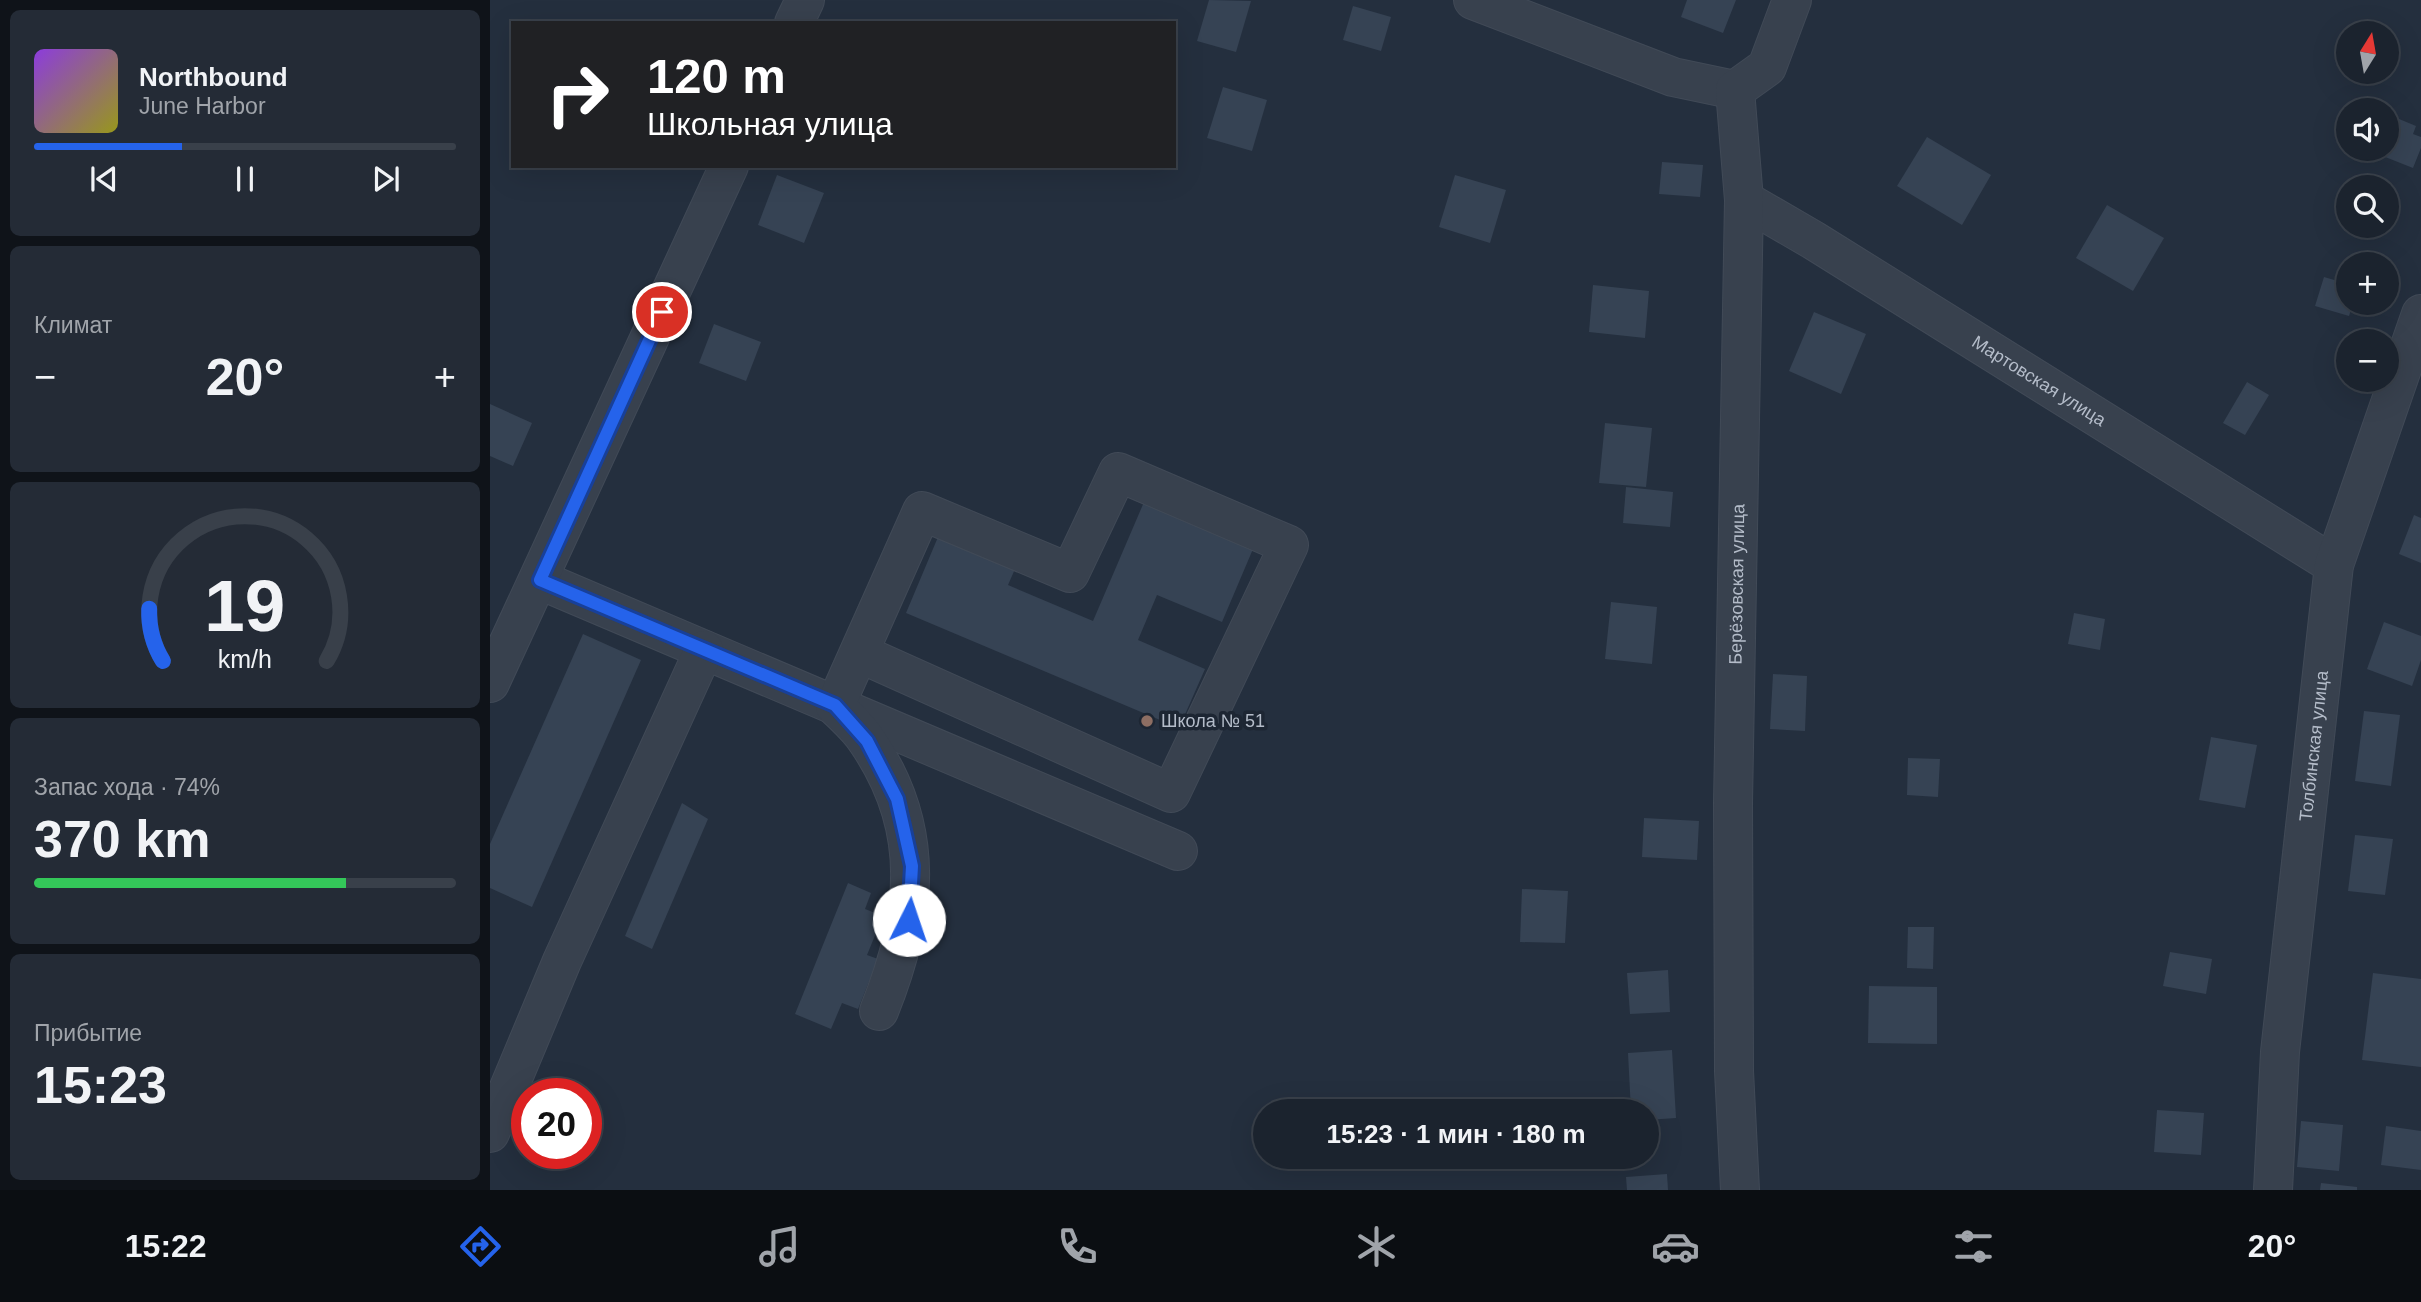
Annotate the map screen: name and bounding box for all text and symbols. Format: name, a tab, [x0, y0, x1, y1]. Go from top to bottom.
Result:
north arrow	[2336, 21, 2399, 84]
map controls	[2336, 21, 2399, 392]
icon: right	[532, 49, 623, 140]
text: 120 m	[647, 49, 786, 103]
text: Northbound	[139, 62, 288, 92]
text: June Harbor	[139, 93, 266, 119]
button: sound	[2336, 98, 2399, 161]
text: Школьная улица	[647, 106, 893, 142]
icon: previous	[85, 160, 123, 198]
icon: pause	[226, 160, 264, 198]
icon: next	[367, 160, 405, 198]
button: search	[2336, 175, 2399, 238]
button: +	[2336, 252, 2399, 315]
pin	[632, 282, 692, 342]
icon: arrive	[643, 293, 681, 331]
text: Климат	[34, 312, 112, 338]
button: −	[2336, 329, 2399, 392]
street label: Мартовская улица	[1968, 332, 2110, 431]
text: 20°	[206, 348, 284, 406]
text: −	[34, 356, 56, 398]
text: +	[434, 356, 456, 398]
street label: Берёзовская улица	[1726, 503, 1748, 665]
text: 19	[205, 565, 285, 646]
text: km/h	[218, 645, 272, 673]
street label: Толбинская улица	[2296, 669, 2332, 823]
place label: Школа № 51	[1161, 711, 1265, 731]
marker: Школа № 51	[1139, 713, 1155, 729]
text: Запас хода · 74%	[34, 774, 220, 800]
text: 370 km	[34, 810, 210, 868]
position arrow	[872, 883, 946, 957]
text: Прибытие	[34, 1020, 142, 1046]
text: 15:23	[34, 1056, 167, 1114]
speed limit sign: 20	[511, 1078, 602, 1169]
text: 15:23 · 1 мин · 180 m	[1326, 1119, 1586, 1149]
icon: directions	[456, 1222, 505, 1271]
icon: music	[755, 1222, 804, 1271]
icon: phone	[1053, 1222, 1102, 1271]
icon: climate	[1352, 1222, 1401, 1271]
icon: car	[1651, 1222, 1700, 1271]
icon: filters	[1949, 1222, 1998, 1271]
text: 15:22	[125, 1228, 207, 1264]
text: 20°	[2248, 1228, 2296, 1264]

